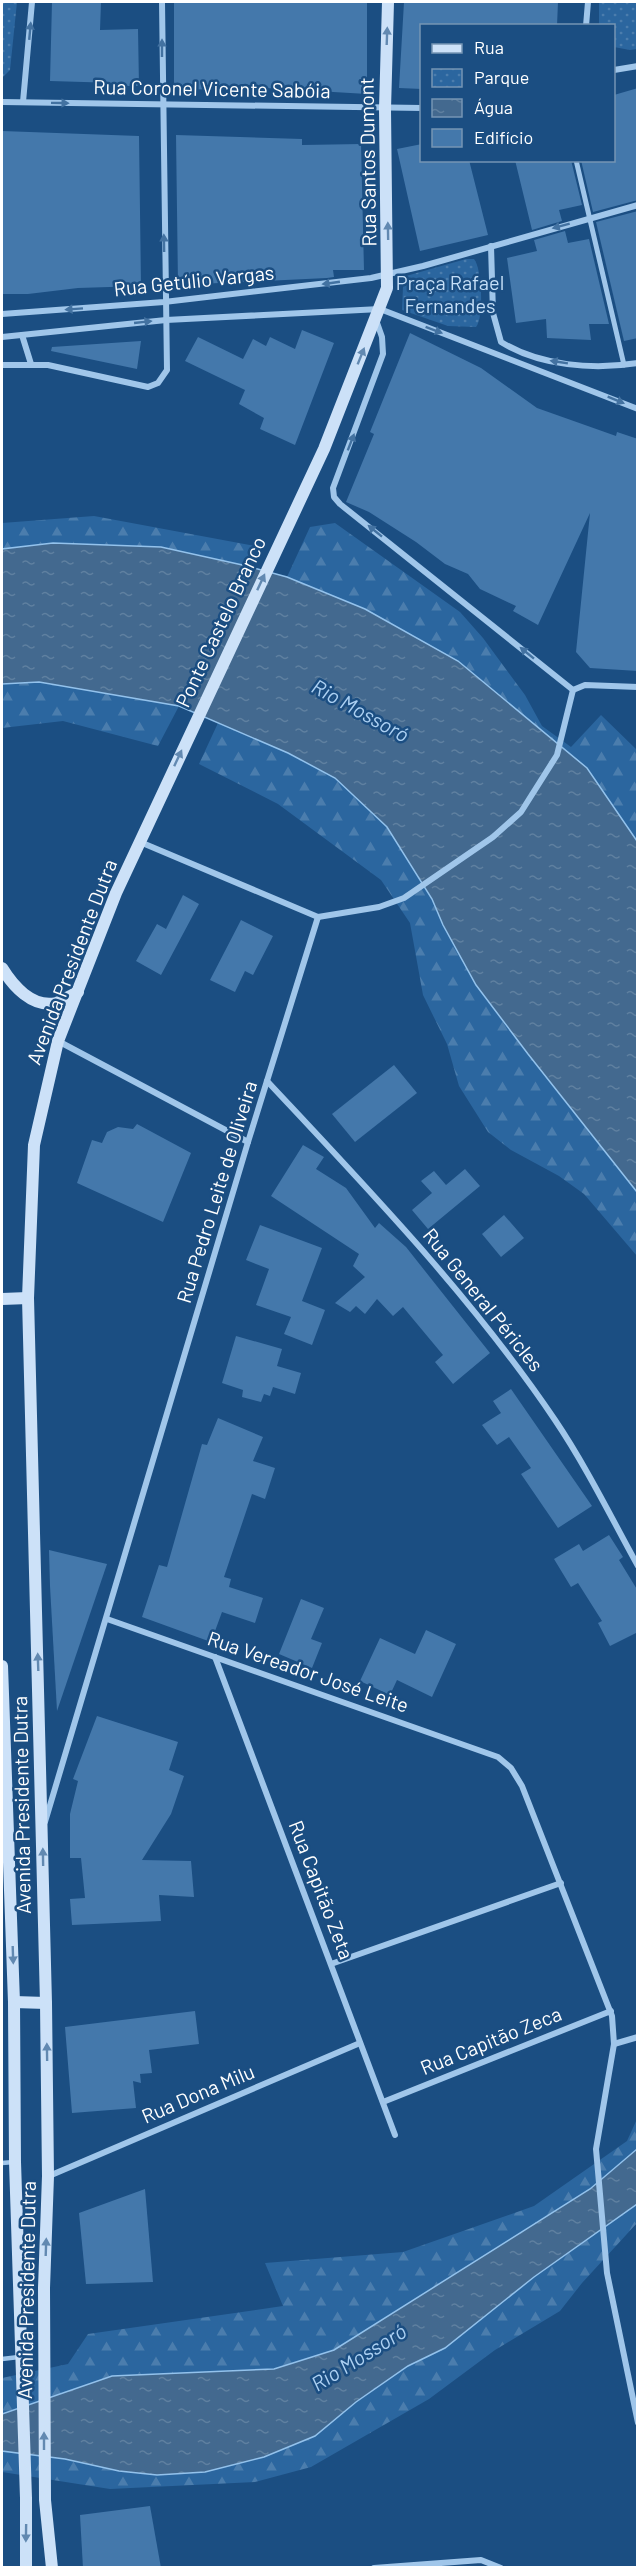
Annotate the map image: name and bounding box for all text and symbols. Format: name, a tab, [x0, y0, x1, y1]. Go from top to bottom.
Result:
one-way arrow	[25, 21, 34, 40]
legend	[420, 24, 615, 162]
one-way arrow	[383, 26, 392, 45]
text: Rua	[474, 36, 504, 58]
one-way arrow	[157, 39, 167, 58]
text: Parque	[474, 66, 529, 88]
street label: Rua Coronel Vicente Sabóia	[93, 74, 331, 102]
street label: Rua Santos Dumont	[354, 77, 380, 247]
text: Água	[474, 96, 513, 118]
one-way arrow	[50, 98, 69, 108]
text: Edifício	[474, 126, 533, 148]
one-way arrow	[383, 221, 393, 240]
one-way arrow	[552, 222, 570, 231]
one-way arrow	[159, 234, 169, 253]
street label: Rua Getúlio Vargas	[112, 260, 275, 300]
park label: Praça Rafael Fernandes	[396, 270, 504, 317]
one-way arrow	[321, 279, 340, 288]
one-way arrow	[64, 304, 83, 314]
one-way arrow	[134, 318, 153, 327]
one-way arrow	[426, 325, 444, 335]
one-way arrow	[357, 347, 366, 365]
one-way arrow	[549, 357, 568, 366]
one-way arrow	[608, 395, 626, 405]
one-way arrow	[346, 432, 356, 450]
one-way arrow	[367, 525, 383, 538]
street label: Ponte Castelo Branco	[170, 532, 270, 711]
one-way arrow	[257, 574, 266, 591]
one-way arrow	[519, 647, 535, 660]
water label: Rio Mossoró	[308, 673, 414, 747]
one-way arrow	[173, 750, 182, 767]
street label: Avenida Presidente Dutra	[21, 855, 121, 1068]
street label: Rua Pedro Leite de Oliveira	[171, 1078, 261, 1306]
street label: Rua General Péricles	[419, 1223, 549, 1376]
street label: Rua Vereador José Leite	[205, 1625, 412, 1717]
one-way arrow	[33, 1653, 42, 1672]
street label: Avenida Presidente Dutra	[7, 1696, 35, 1914]
street label: Rua Capitão Zeta	[284, 1817, 359, 1962]
one-way arrow	[38, 1847, 47, 1866]
one-way arrow	[8, 1945, 17, 1964]
street label: Rua Capitão Zeca	[417, 2001, 565, 2079]
one-way arrow	[42, 2042, 52, 2061]
street label: Rua Dona Milu	[138, 2059, 258, 2128]
street label: Avenida Presidente Dutra	[12, 2181, 40, 2399]
one-way arrow	[41, 2237, 51, 2256]
water label: Rio Mossoró	[306, 2318, 410, 2396]
one-way arrow	[39, 2432, 49, 2451]
one-way arrow	[21, 2523, 31, 2542]

